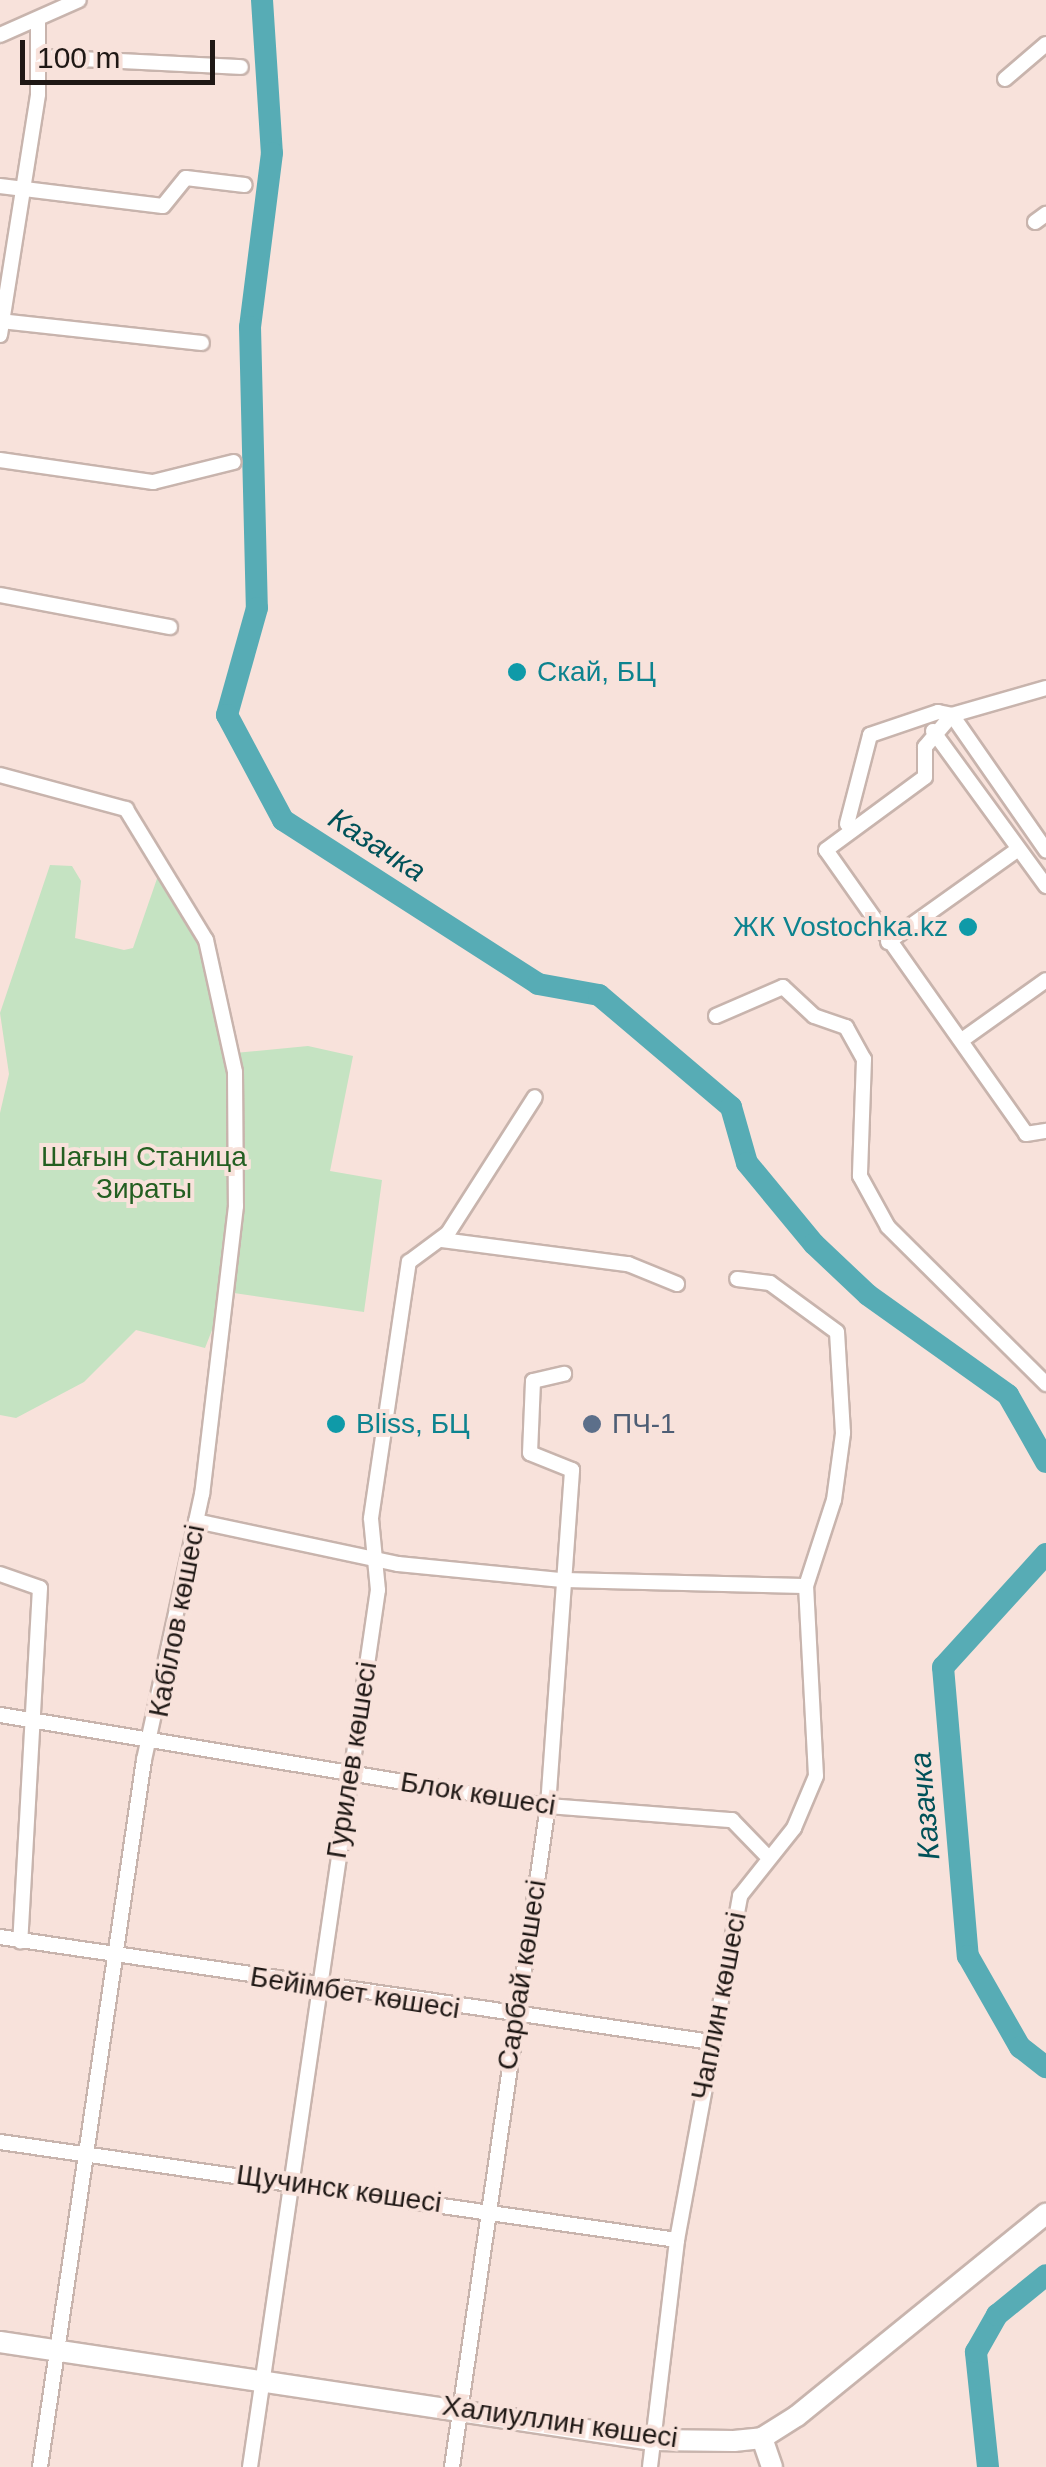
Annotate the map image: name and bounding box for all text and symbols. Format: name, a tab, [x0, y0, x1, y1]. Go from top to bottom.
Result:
scale bar	[25, 20, 220, 82]
text: 100 m	[37, 41, 120, 74]
place label: Скай, БЦ	[537, 655, 656, 689]
marker: Скай, БЦ	[506, 661, 528, 683]
water label: Казачка	[322, 800, 432, 890]
place label: ЖК Vostochka.kz	[733, 910, 948, 944]
marker: ЖК Vostochka.kz	[957, 916, 979, 938]
park label: Шағын Станица Зираты	[41, 1140, 247, 1206]
place label: Bliss, БЦ	[356, 1407, 470, 1441]
place label: ПЧ-1	[612, 1407, 676, 1441]
marker: Bliss, БЦ	[325, 1413, 347, 1435]
marker: ПЧ-1	[581, 1413, 603, 1435]
street label: Кабілов көшесі	[142, 1522, 212, 1720]
street label: Гурилев көшесі	[320, 1659, 384, 1861]
water label: Казачка	[902, 1750, 948, 1862]
street label: Блок көшесі	[398, 1765, 558, 1823]
street label: Сарбай көшесі	[490, 1877, 554, 2073]
street label: Чаплин көшесі	[684, 1909, 754, 2103]
street label: Бейімбет көшесі	[248, 1960, 462, 2026]
street label: Щучинск көшесі	[234, 2158, 444, 2220]
street label: Халиуллин көшесі	[440, 2389, 680, 2455]

